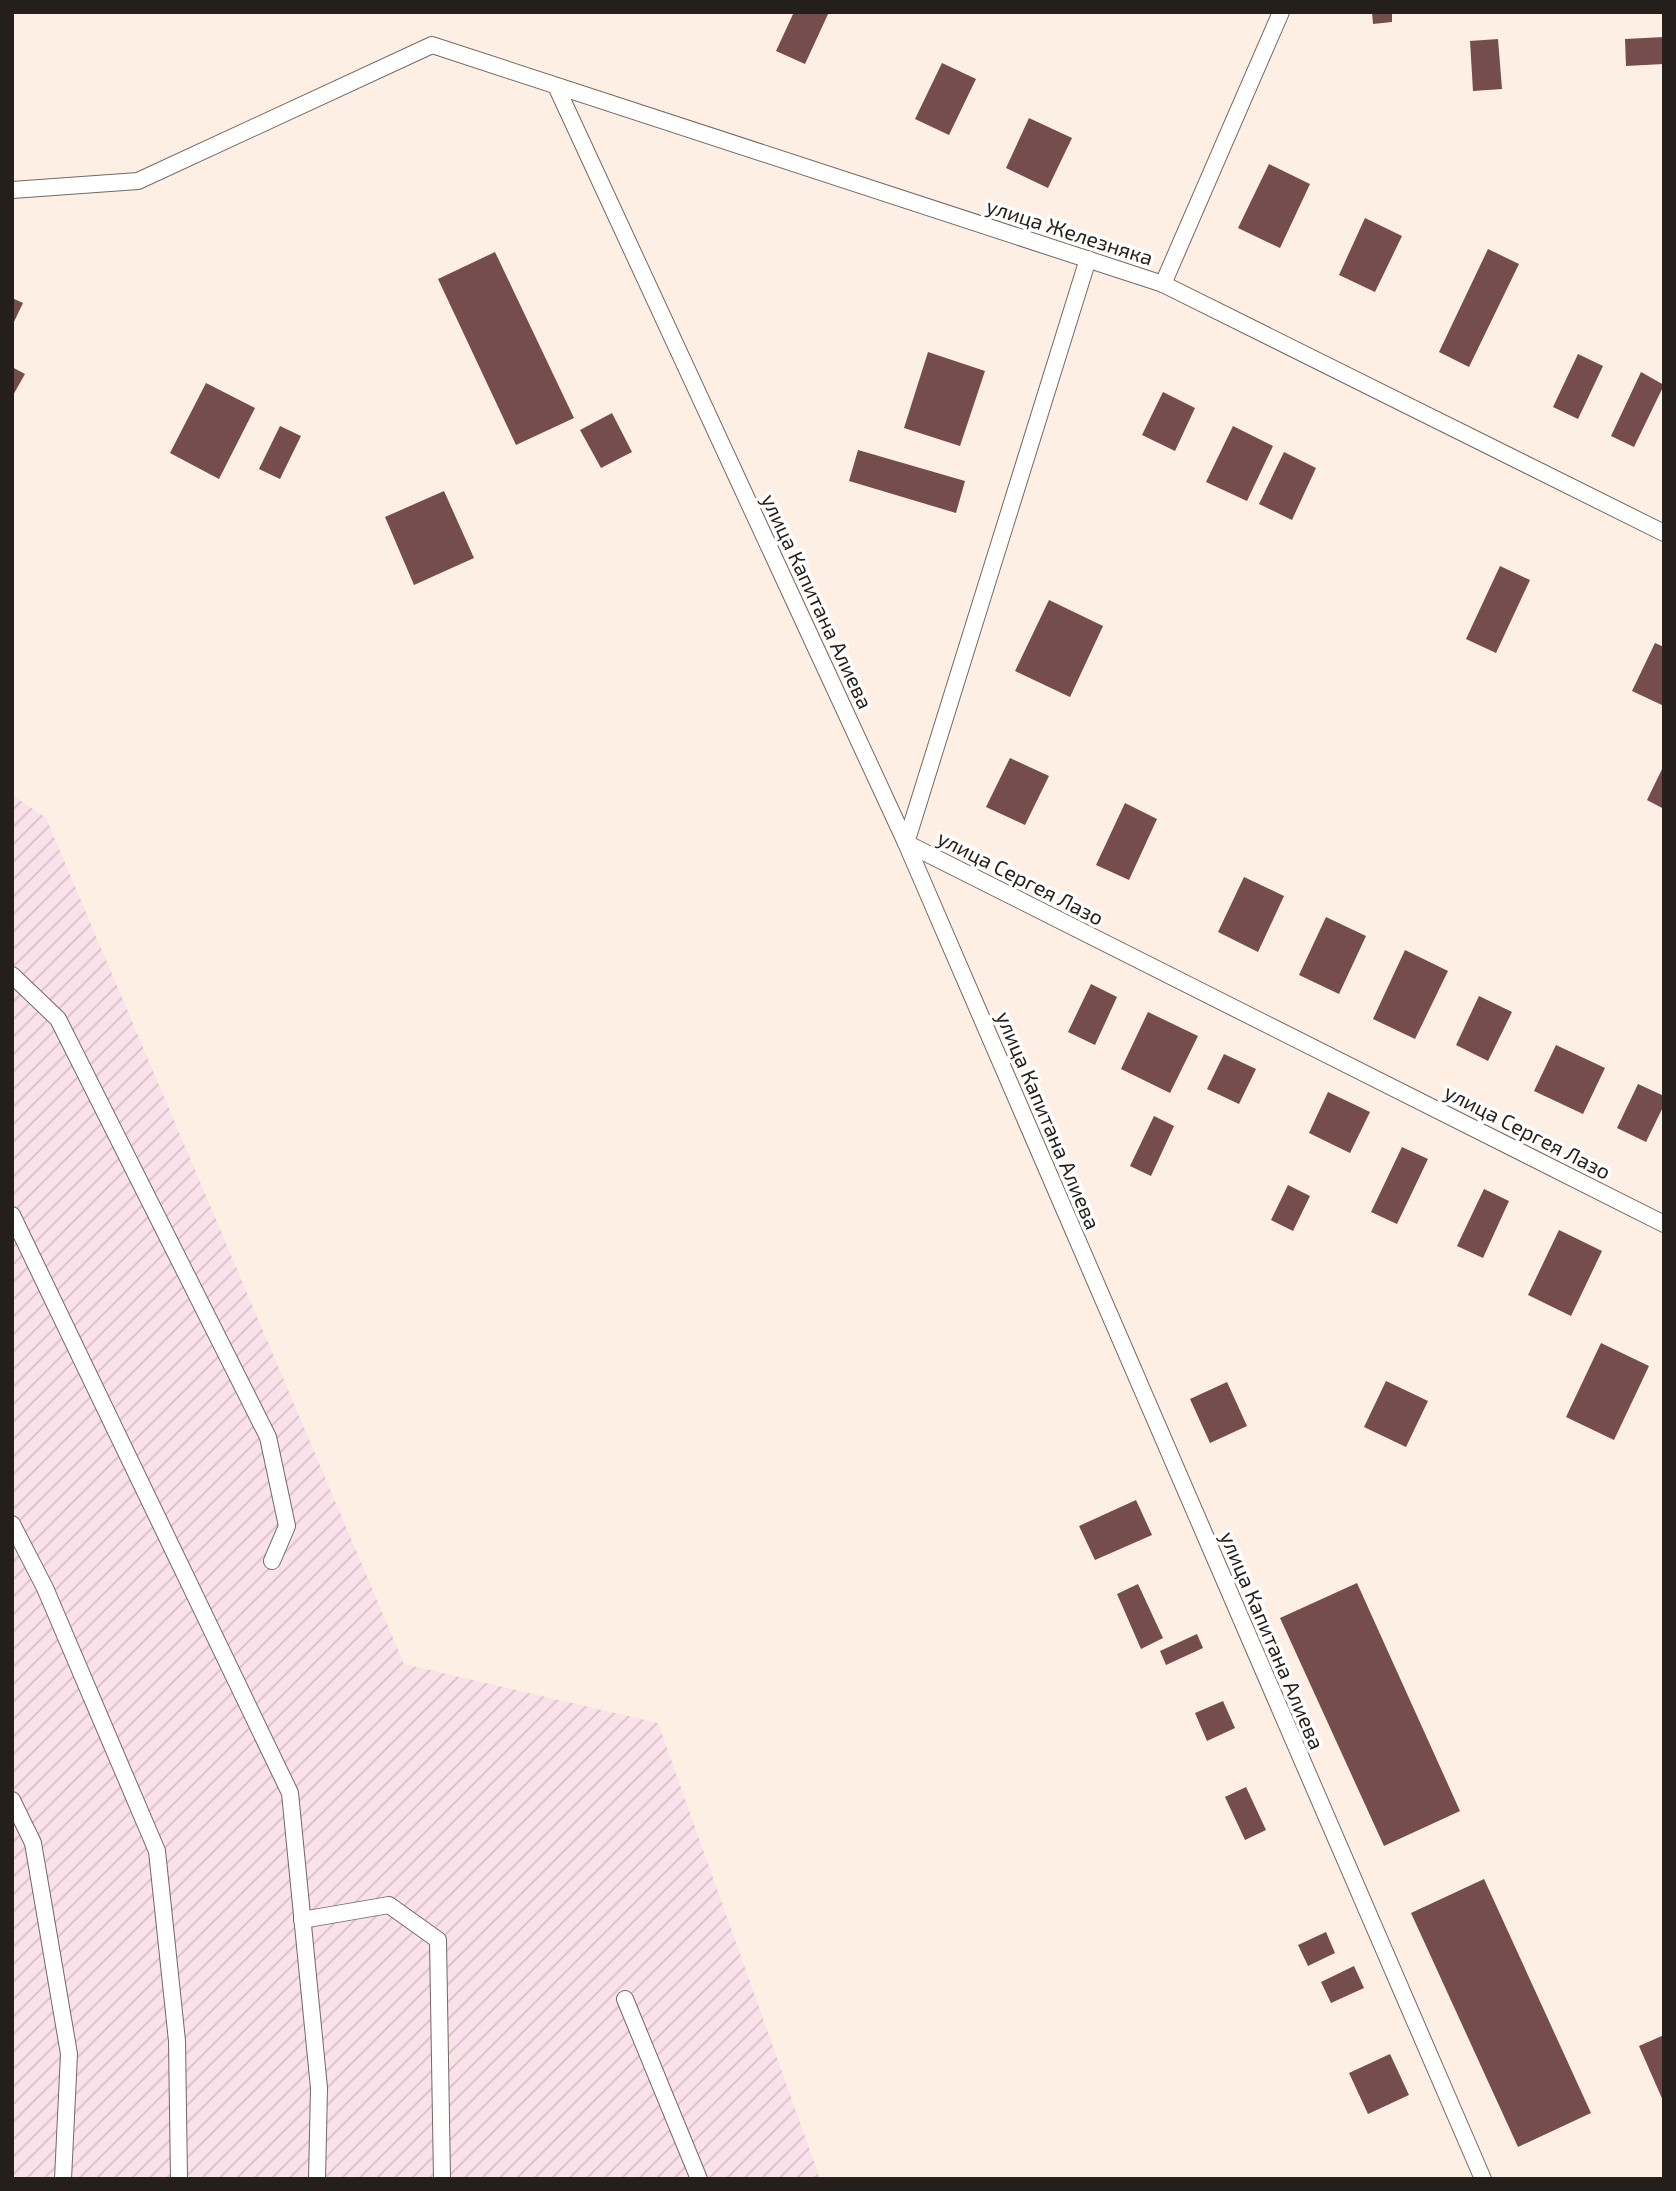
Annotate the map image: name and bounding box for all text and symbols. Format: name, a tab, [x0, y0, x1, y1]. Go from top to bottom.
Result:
street label: улица Железняка	[983, 192, 1156, 271]
street label: улица Капитана Алиева	[756, 490, 879, 713]
street label: улица Сергея Лазо	[933, 824, 1108, 931]
street label: улица Капитана Алиева	[991, 1007, 1106, 1233]
street label: улица Сергея Лазо	[1440, 1078, 1615, 1185]
street label: улица Капитана Алиева	[1215, 1527, 1330, 1753]

